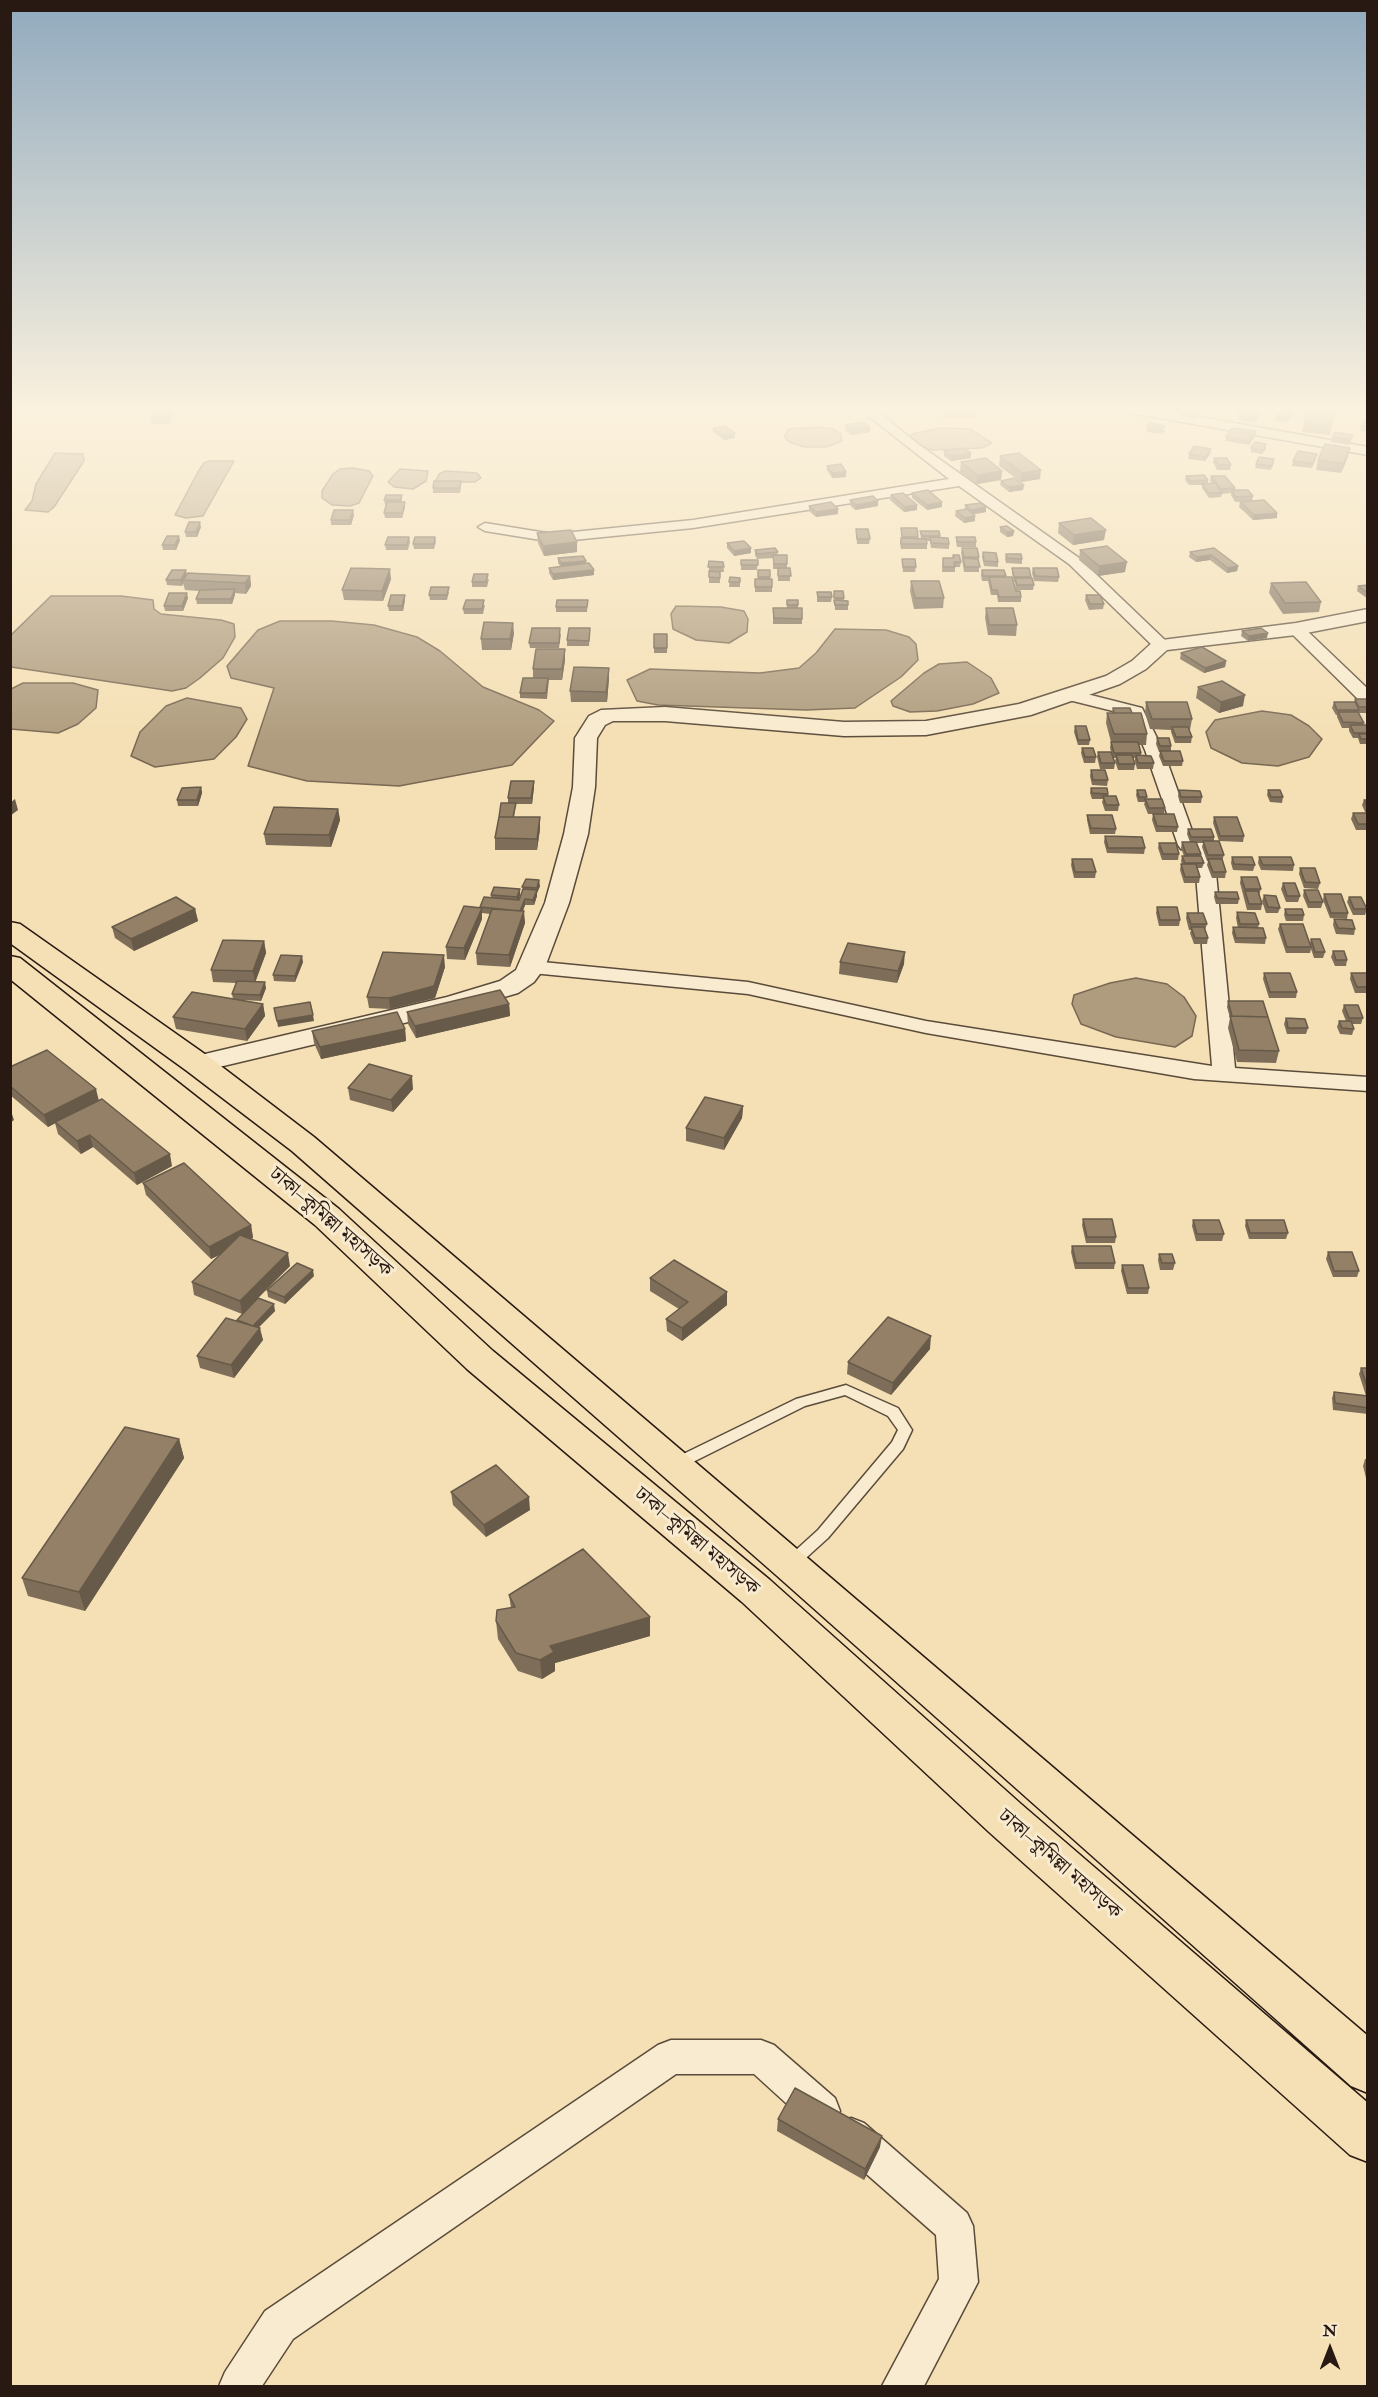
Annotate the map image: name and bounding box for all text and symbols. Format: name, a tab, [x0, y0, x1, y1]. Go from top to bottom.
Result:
street label: ঢাকা–কুমিল্লা মহাসড়ক	[264, 1163, 396, 1283]
street label: ঢাকা–কুমিল্লা মহাসড়ক	[629, 1483, 763, 1601]
street label: ঢাকা–কুমিল্লা মহাসড়ক	[993, 1805, 1125, 1925]
north arrow	[1300, 2319, 1360, 2379]
text: N	[1323, 2321, 1337, 2341]

